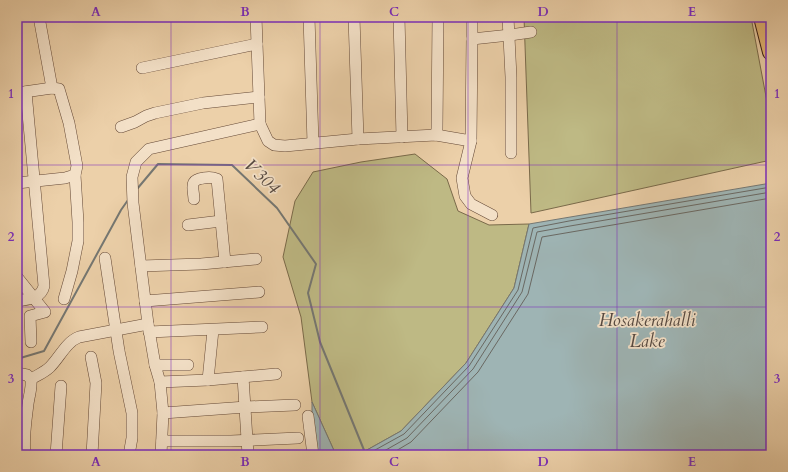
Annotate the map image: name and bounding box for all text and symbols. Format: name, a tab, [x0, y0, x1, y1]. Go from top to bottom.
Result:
text: A	[91, 3, 101, 21]
text: B	[240, 3, 250, 21]
text: C	[389, 3, 399, 21]
text: D	[537, 3, 549, 21]
text: E	[688, 3, 696, 21]
text: 1	[8, 85, 14, 103]
text: 1	[774, 85, 780, 103]
water label: V304	[238, 153, 286, 200]
text: 2	[8, 228, 15, 246]
text: 2	[774, 228, 781, 246]
water label: Hosakerahalli Lake	[599, 308, 696, 354]
text: 3	[8, 370, 15, 388]
text: 3	[774, 370, 781, 388]
text: A	[91, 453, 101, 471]
text: B	[240, 453, 250, 471]
text: C	[389, 453, 399, 471]
text: D	[537, 453, 549, 471]
text: E	[688, 453, 696, 471]

